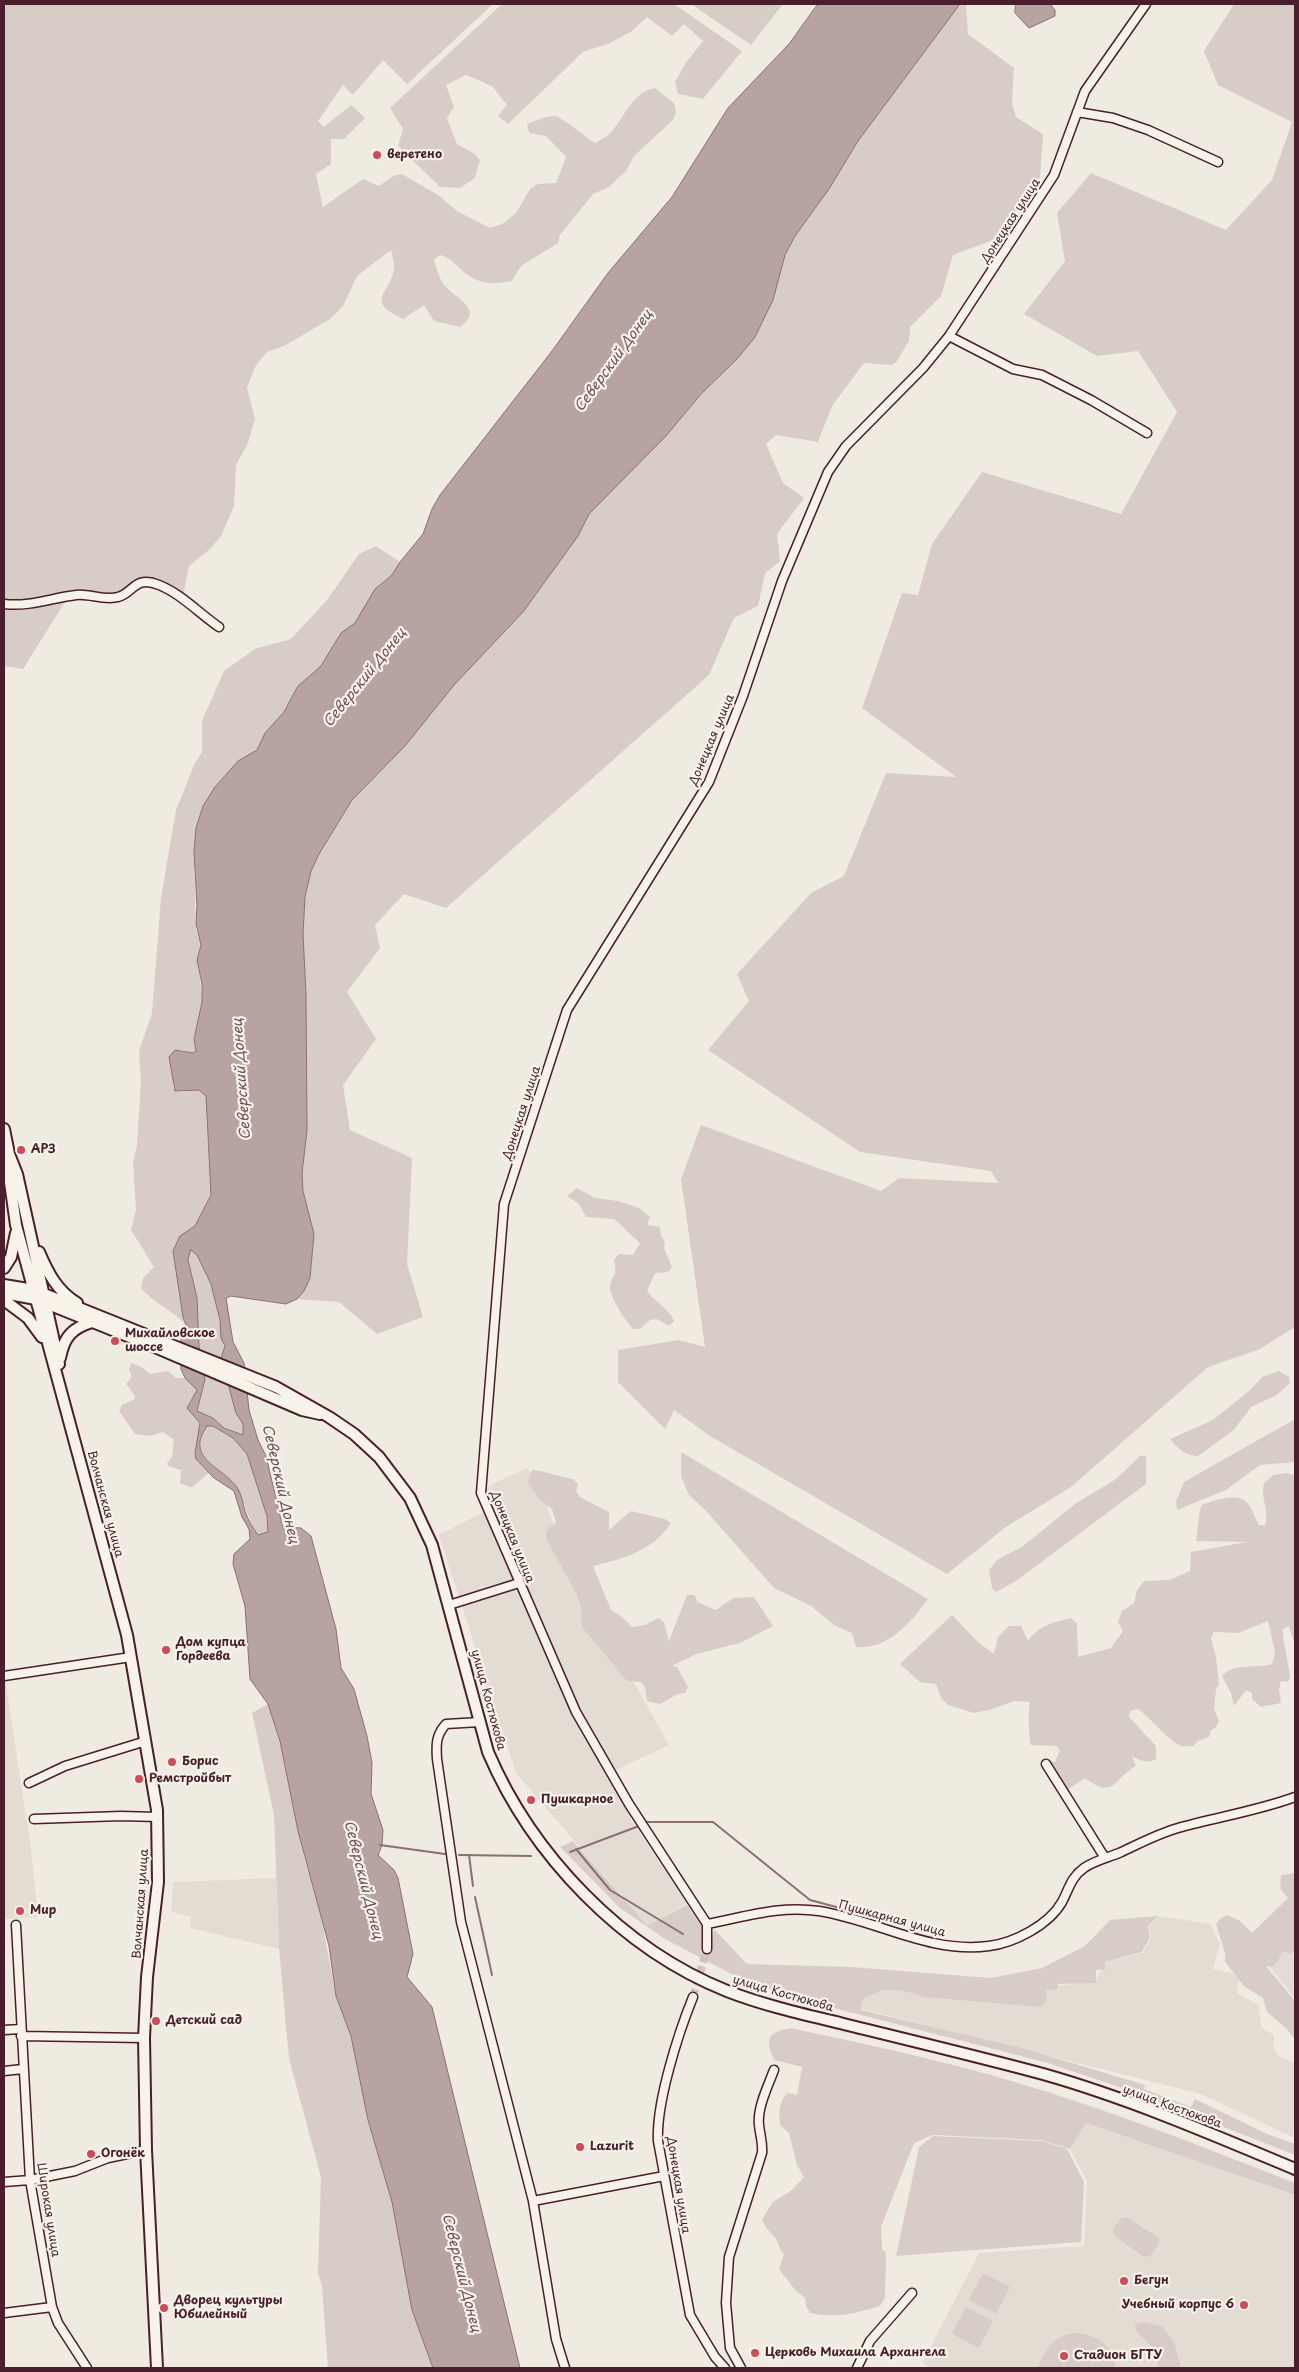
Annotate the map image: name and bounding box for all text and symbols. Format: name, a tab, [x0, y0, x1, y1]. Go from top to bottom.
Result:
place label: веретено	[387, 148, 442, 162]
marker: веретено	[371, 149, 383, 161]
street label: Донецкая улица	[978, 176, 1044, 266]
water label: Северский Донец	[571, 307, 657, 415]
water label: Северский Донец	[320, 625, 410, 731]
street label: Донецкая улица	[686, 692, 738, 788]
water label: Северский Донец	[229, 1018, 255, 1140]
street label: Донецкая улица	[500, 1064, 544, 1162]
place label: АРЗ	[31, 1143, 55, 1157]
marker: АРЗ	[15, 1144, 27, 1156]
place label: Михайловское шоссе	[125, 1327, 215, 1355]
marker: Михайловское шоссе	[109, 1335, 121, 1347]
water label: Северский Донец	[258, 1423, 302, 1545]
street label: Волчанская улица	[84, 1449, 126, 1559]
street label: Донецкая улица	[487, 1489, 537, 1585]
place label: Дом купца Гордеева	[176, 1636, 246, 1664]
marker: Дом купца Гордеева	[160, 1644, 172, 1656]
street label: улица Костюкова	[468, 1648, 508, 1752]
place label: Борис	[182, 1755, 219, 1769]
marker: Борис	[166, 1756, 178, 1768]
place label: Ремстройбыт	[149, 1772, 231, 1786]
marker: Ремстройбыт	[133, 1773, 145, 1785]
place label: Пушкарное	[541, 1793, 613, 1807]
marker: Пушкарное	[525, 1794, 537, 1806]
water label: Северский Донец	[340, 1819, 386, 1941]
street label: Волчанская улица	[130, 1849, 152, 1959]
street label: Пушкарная улица	[837, 1898, 947, 1940]
place label: Мир	[30, 1904, 56, 1918]
marker: Мир	[14, 1905, 26, 1917]
street label: улица Костюкова	[731, 1973, 835, 2015]
place label: Детский сад	[166, 2014, 242, 2028]
marker: Детский сад	[150, 2015, 162, 2027]
street label: улица Костюкова	[1121, 2082, 1223, 2132]
street label: Донецкая улица	[663, 2136, 693, 2234]
place label: Lazurit	[590, 2140, 634, 2154]
marker: Lazurit	[574, 2141, 586, 2153]
place label: Огонёк	[101, 2147, 145, 2161]
marker: Огонёк	[85, 2148, 97, 2160]
street label: Широкая улица	[33, 2162, 63, 2258]
water label: Северский Донец	[438, 2212, 484, 2334]
place label: Бегун	[1134, 2274, 1169, 2288]
marker: Бегун	[1118, 2275, 1130, 2287]
place label: Дворец культуры Юбилейный	[174, 2294, 283, 2322]
place label: Учебный корпус 6	[1121, 2298, 1234, 2312]
marker: Учебный корпус 6	[1238, 2299, 1250, 2311]
marker: Дворец культуры Юбилейный	[158, 2302, 170, 2314]
place label: Церковь Михаила Архангела	[765, 2346, 946, 2360]
marker: Церковь Михаила Архангела	[749, 2347, 761, 2359]
place label: Стадион БГТУ	[1074, 2349, 1162, 2363]
marker: Стадион БГТУ	[1058, 2350, 1070, 2362]

